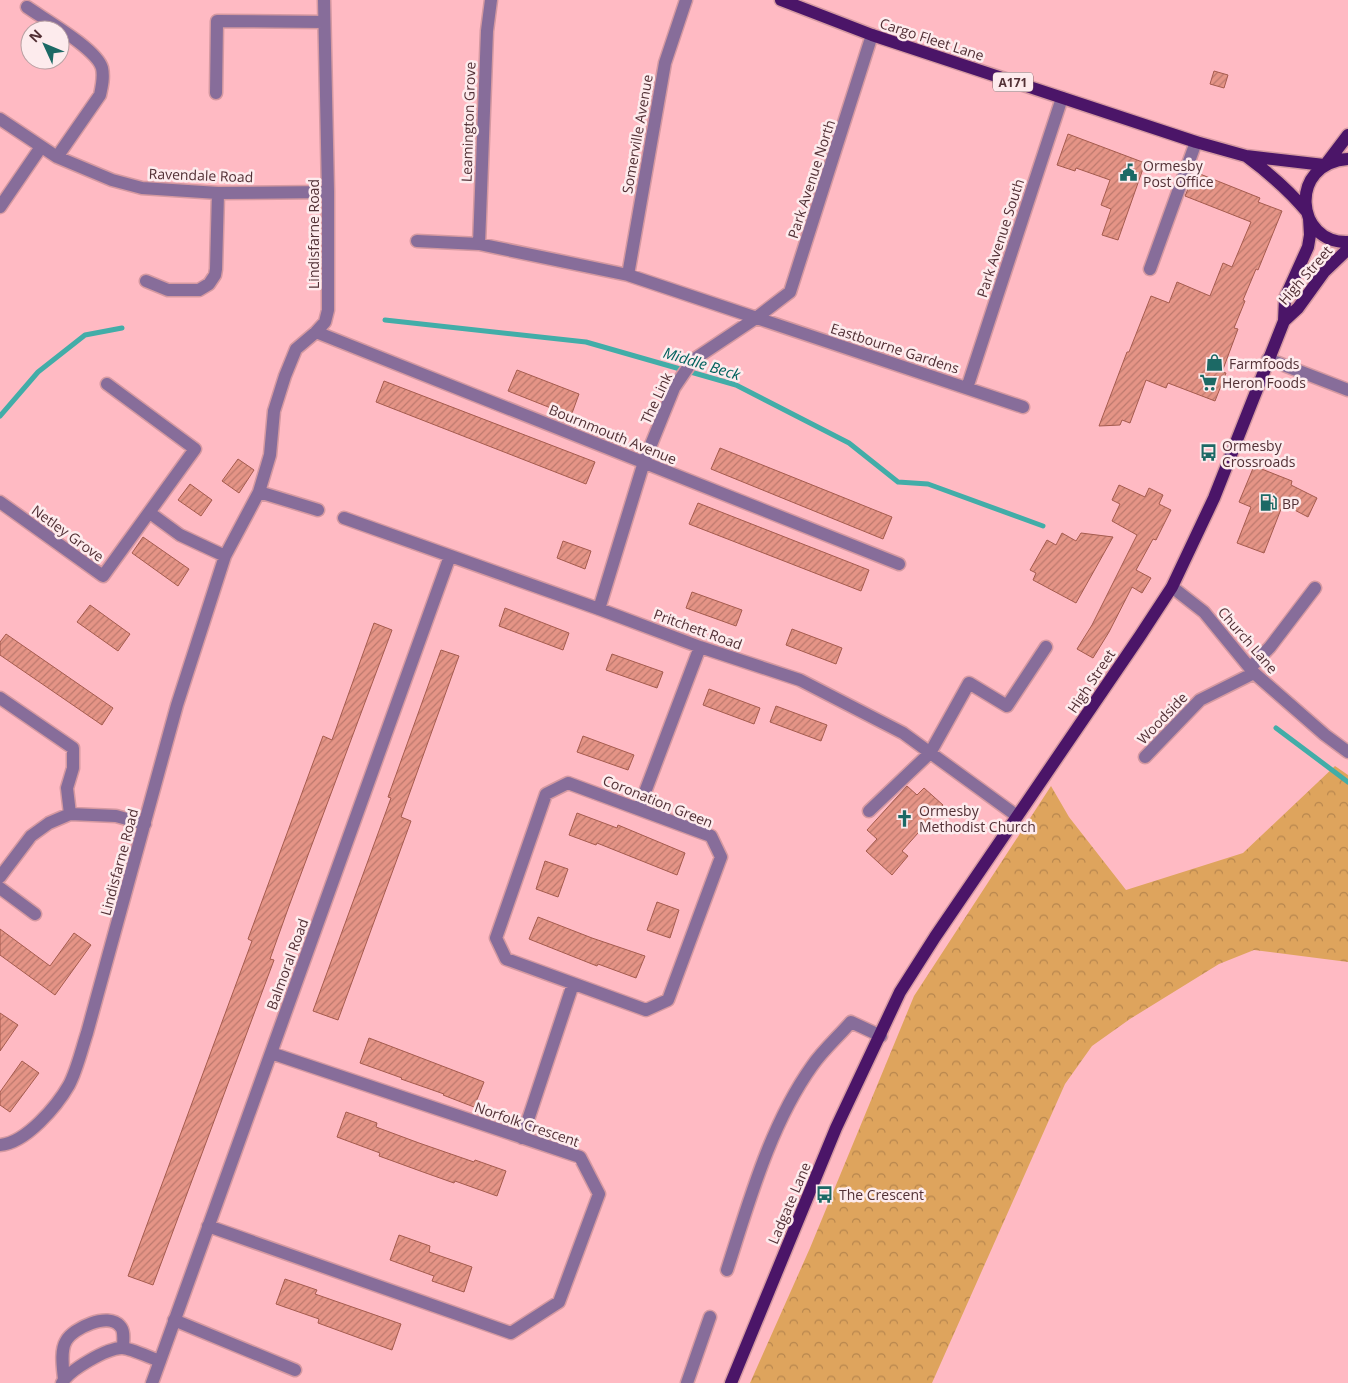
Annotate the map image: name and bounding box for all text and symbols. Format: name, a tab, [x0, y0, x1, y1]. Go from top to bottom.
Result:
street label: Cargo Fleet Lane	[877, 13, 987, 65]
north arrow	[20, 20, 70, 70]
text: N	[24, 25, 46, 46]
street label: Leamington Grove	[456, 61, 480, 183]
road number: A171	[993, 72, 1033, 91]
street label: Somerville Avenue	[617, 73, 657, 195]
street label: Park Avenue North	[783, 117, 839, 241]
place label: Ormesby Post Office	[1143, 156, 1214, 191]
public building icon: Ormesby Post Office	[1119, 163, 1139, 183]
street label: Ravendale Road	[148, 164, 254, 186]
street label: Park Avenue South	[972, 176, 1028, 300]
street label: Lindisfarne Road	[304, 179, 323, 289]
street label: High Street	[1274, 241, 1336, 309]
street label: Eastbourne Gardens	[828, 318, 962, 378]
water label: Middle Beck	[661, 342, 744, 384]
shop icon: Farmfoods	[1205, 353, 1225, 373]
place label: Farmfoods	[1229, 354, 1300, 373]
street label: The Link	[636, 369, 676, 427]
supermarket icon: Heron Foods	[1198, 372, 1218, 392]
place label: Heron Foods	[1222, 373, 1306, 392]
street label: Bournmouth Avenue	[546, 400, 680, 468]
place label: Ormesby Crossroads	[1222, 436, 1296, 471]
bus stop icon: Ormesby Crossroads	[1198, 443, 1218, 463]
fuel station icon: BP	[1258, 493, 1278, 513]
place label: BP	[1282, 494, 1299, 513]
street label: Netley Grove	[28, 500, 108, 566]
street label: Church Lane	[1214, 603, 1282, 677]
street label: Pritchett Road	[651, 604, 745, 654]
street label: High Street	[1063, 646, 1119, 716]
street label: Woodside	[1133, 688, 1191, 748]
street label: Coronation Green	[600, 770, 716, 832]
place label: Ormesby Methodist Church	[919, 801, 1036, 836]
street label: Lindisfarne Road	[96, 806, 142, 918]
church icon: Ormesby Methodist Church	[895, 808, 915, 828]
street label: Balmoral Road	[262, 916, 312, 1012]
street label: Norfolk Crescent	[472, 1097, 582, 1151]
street label: Ladgate Lane	[763, 1159, 815, 1247]
bus stop icon: The Crescent	[815, 1184, 835, 1204]
place label: The Crescent	[839, 1185, 924, 1204]

